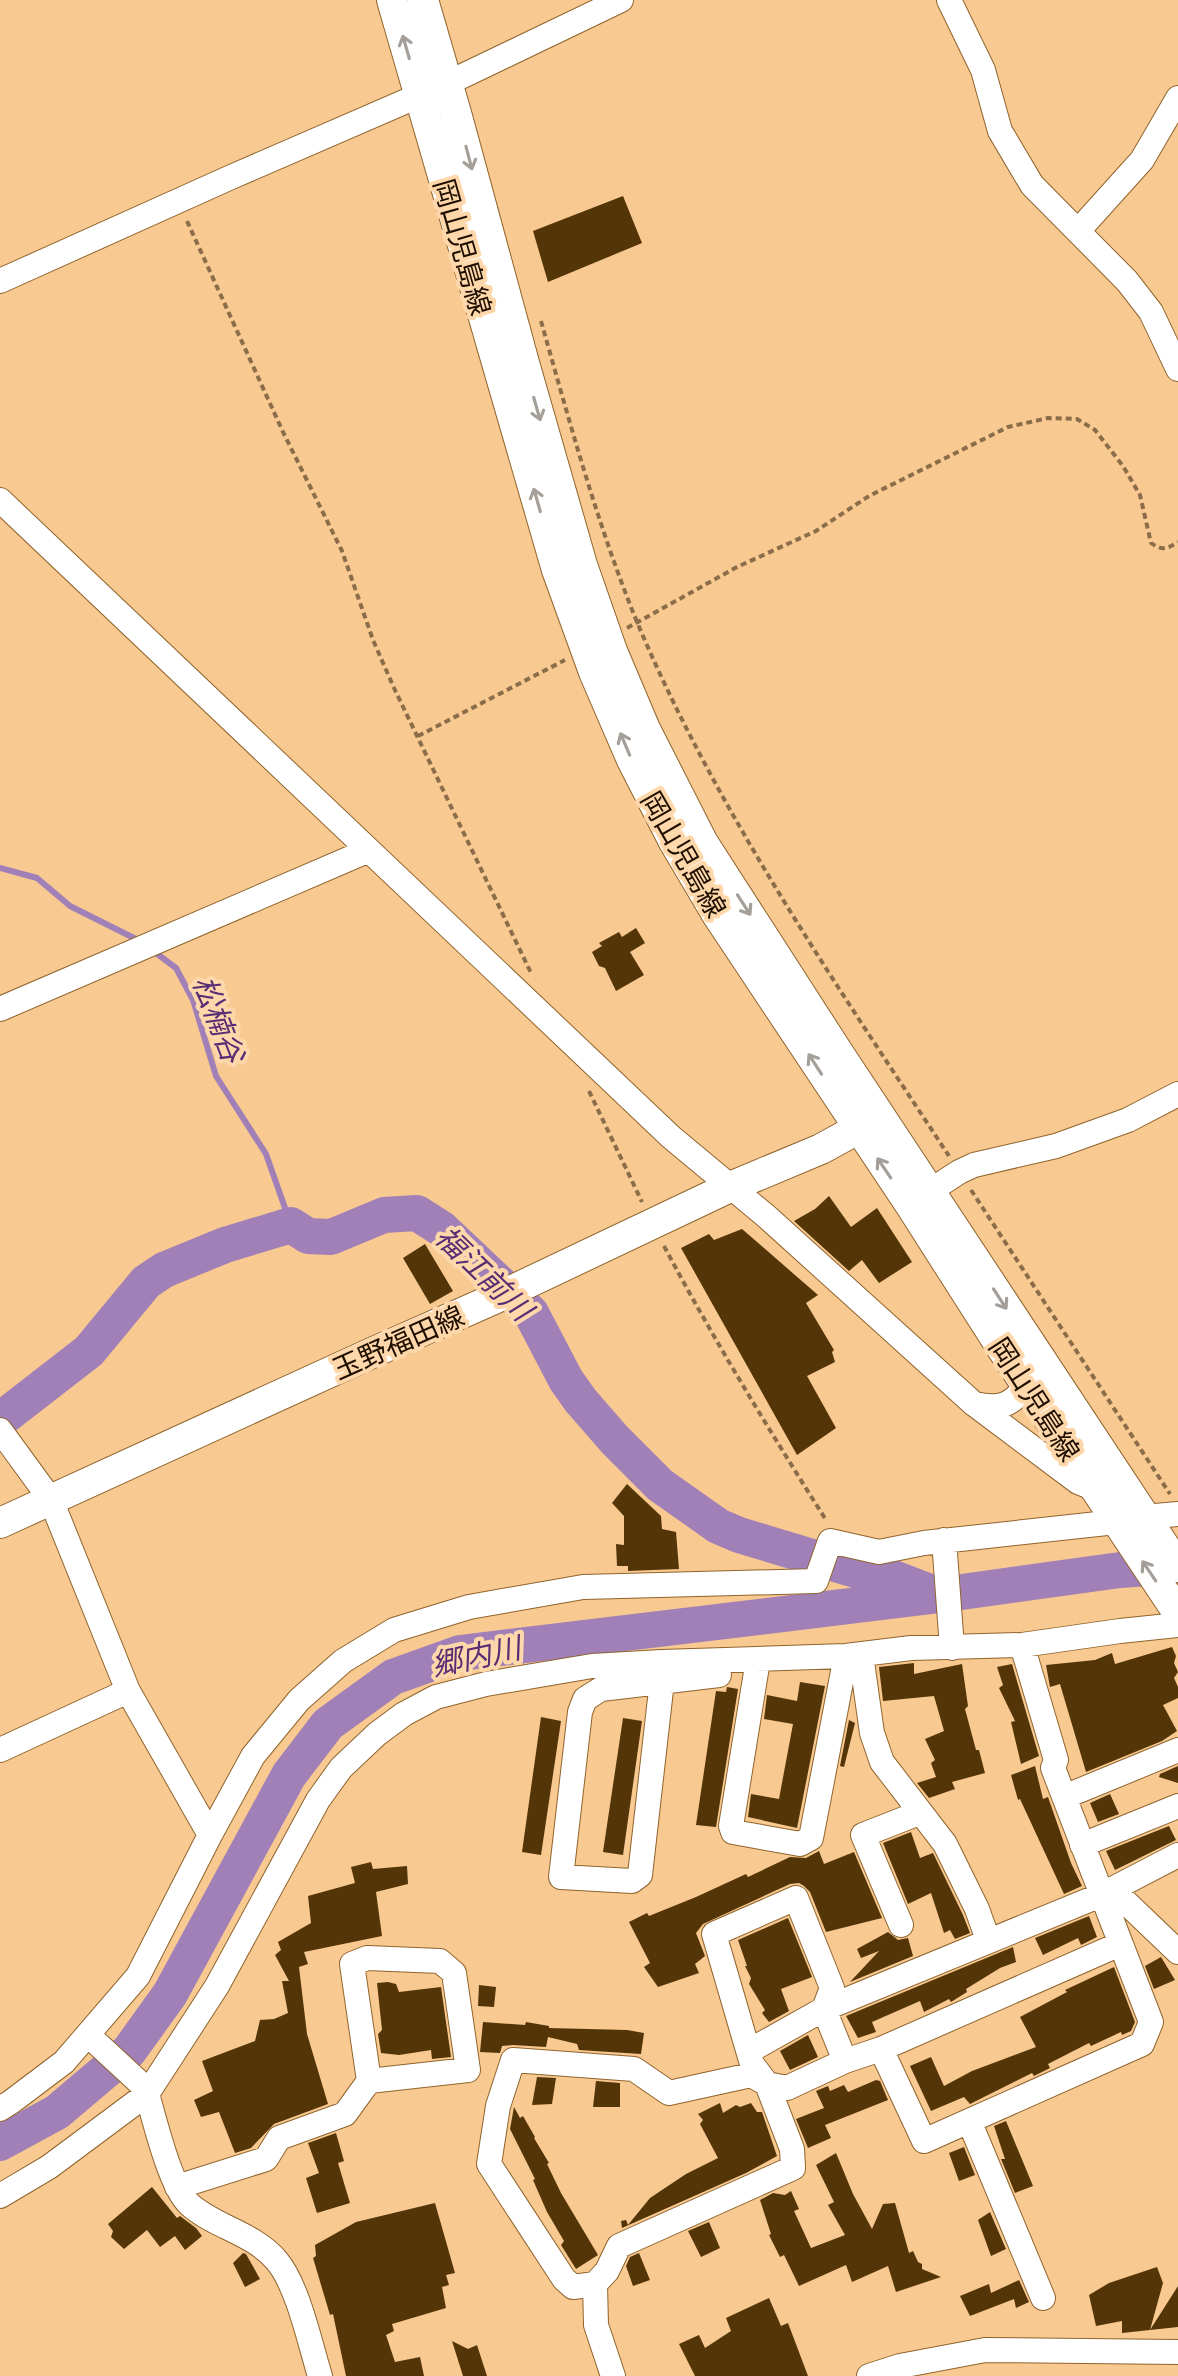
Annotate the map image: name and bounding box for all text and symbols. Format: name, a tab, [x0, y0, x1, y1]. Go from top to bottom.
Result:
one-way arrow	[398, 35, 413, 61]
one-way arrow	[462, 145, 477, 171]
street label: 岡山児島線	[427, 175, 499, 319]
one-way arrow	[531, 396, 546, 421]
one-way arrow	[529, 488, 544, 514]
one-way arrow	[616, 732, 631, 757]
street label: 岡山児島線	[634, 785, 734, 923]
one-way arrow	[736, 893, 752, 916]
water label: 松楠谷	[185, 970, 254, 1071]
one-way arrow	[807, 1053, 823, 1075]
one-way arrow	[876, 1157, 893, 1179]
water label: 福江前川	[428, 1218, 543, 1330]
one-way arrow	[992, 1287, 1008, 1310]
street label: 玉野福田線	[327, 1298, 469, 1386]
street label: 岡山児島線	[982, 1331, 1088, 1467]
one-way arrow	[1141, 1560, 1158, 1582]
water label: 郷内川	[428, 1627, 527, 1684]

